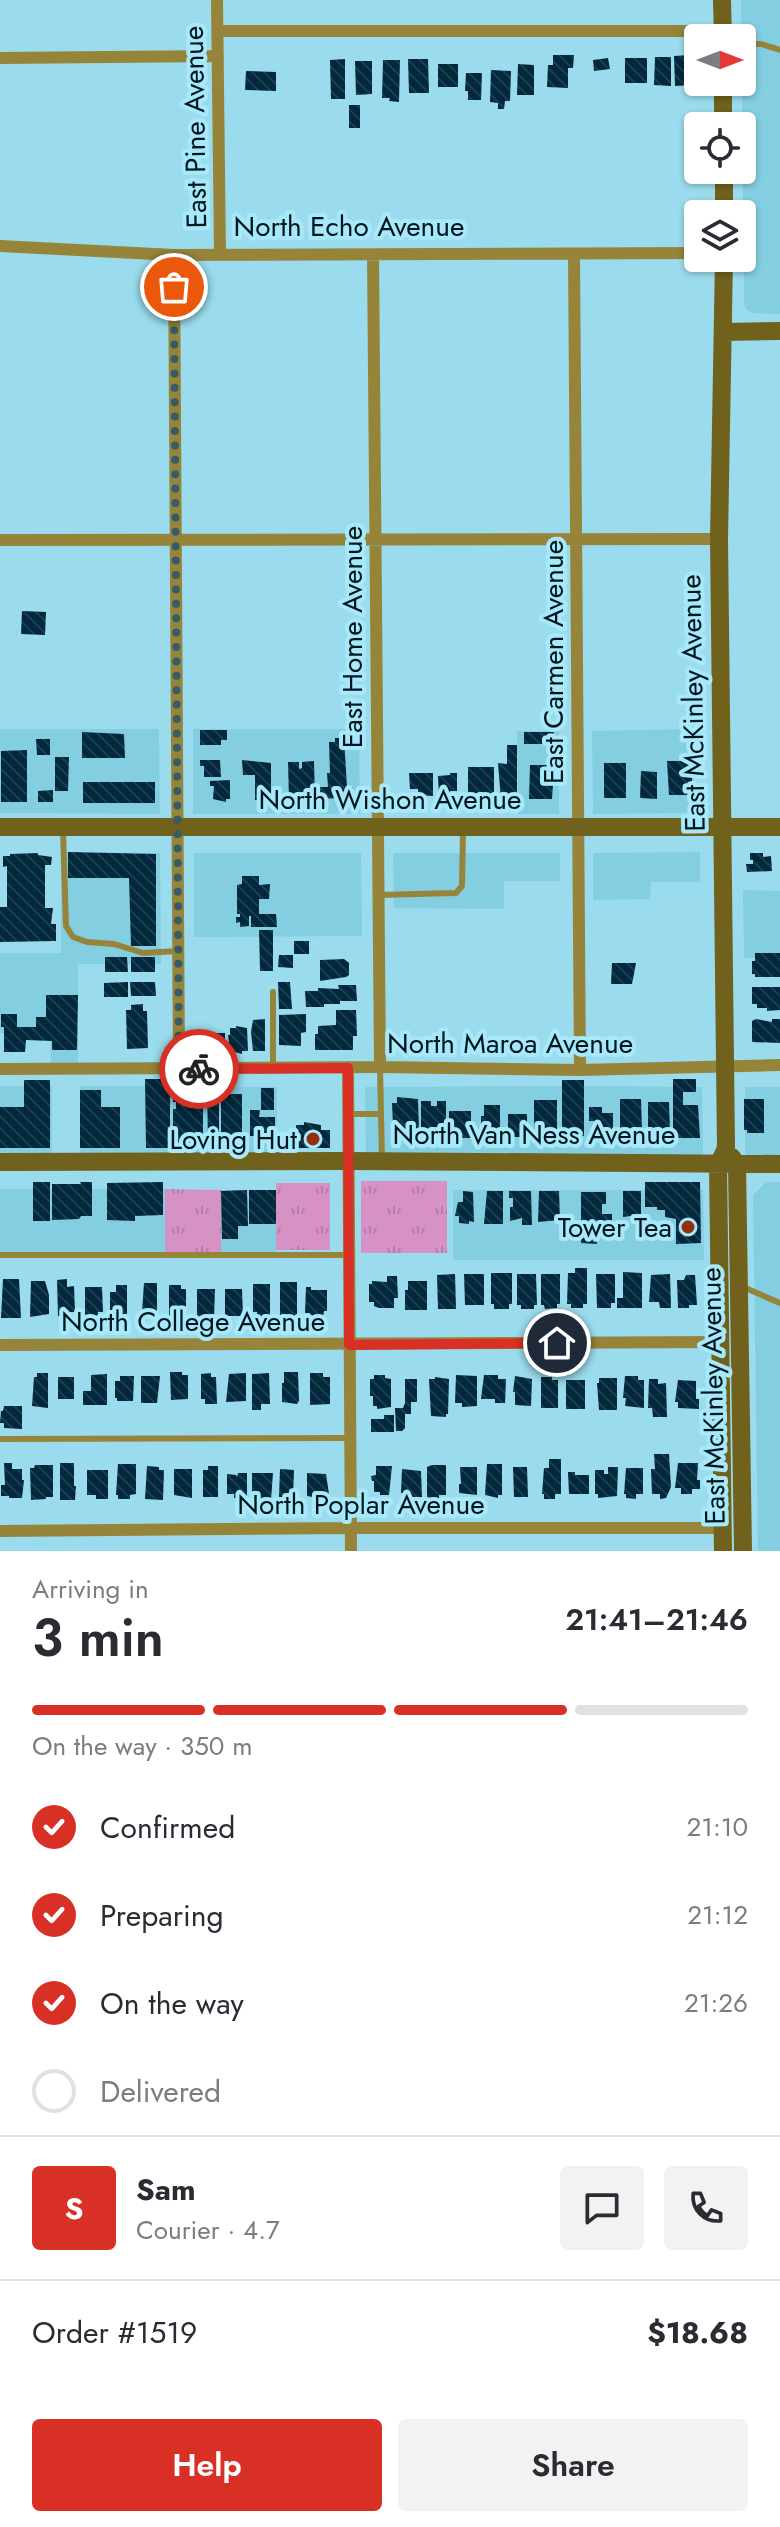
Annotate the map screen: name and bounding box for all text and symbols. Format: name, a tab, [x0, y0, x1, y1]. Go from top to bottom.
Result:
north arrow	[684, 24, 756, 96]
map controls	[684, 24, 756, 272]
street label: East Pine Avenue	[173, 25, 217, 229]
button: locate	[684, 112, 756, 184]
button: layers	[684, 200, 756, 272]
street label: North Echo Avenue	[234, 206, 464, 247]
pin	[140, 253, 208, 321]
icon: bag	[152, 265, 196, 309]
street label: East Home Avenue	[332, 526, 373, 748]
street label: East Carmen Avenue	[533, 540, 574, 784]
street label: East McKinley Avenue	[670, 574, 716, 832]
street label: North Wishon Avenue	[258, 779, 522, 820]
street label: North Maroa Avenue	[387, 1023, 633, 1064]
courier	[159, 1029, 239, 1109]
icon: bike	[177, 1047, 221, 1091]
street label: North Van Ness Avenue	[393, 1114, 675, 1155]
place label: Loving Hut	[169, 1119, 297, 1160]
marker: Loving Hut	[304, 1130, 322, 1148]
place label: Tower Tea	[558, 1207, 672, 1248]
marker: Tower Tea	[679, 1218, 697, 1236]
street label: East McKinley Avenue	[690, 1267, 736, 1525]
street label: North College Avenue	[61, 1301, 325, 1342]
pin	[523, 1309, 591, 1377]
icon: home	[535, 1321, 579, 1365]
street label: North Poplar Avenue	[237, 1484, 485, 1525]
text: Arriving in	[32, 1570, 149, 1608]
text: 21:41–21:46	[565, 1598, 748, 1641]
text: 3 min	[32, 1600, 164, 1676]
text: On the way · 350 m	[32, 1727, 253, 1765]
icon: check	[32, 1805, 76, 1849]
text: Confirmed	[100, 1806, 235, 1849]
text: 21:10	[686, 1808, 748, 1846]
icon: check	[32, 1893, 76, 1937]
text: Preparing	[100, 1894, 224, 1937]
text: 21:12	[687, 1896, 748, 1934]
icon: check	[32, 1981, 76, 2025]
text: On the way	[100, 1982, 244, 2025]
text: 21:26	[684, 1984, 748, 2022]
text: Delivered	[100, 2070, 221, 2113]
button: chat	[560, 2166, 644, 2250]
button: phone	[664, 2166, 748, 2250]
text: Sam	[136, 2168, 196, 2211]
text: S	[65, 2187, 83, 2230]
text: Courier · 4.7	[136, 2211, 280, 2249]
text: Order #1519	[32, 2311, 197, 2354]
text: $18.68	[647, 2311, 748, 2354]
button: Help	[32, 2419, 382, 2511]
button: Share	[398, 2419, 748, 2511]

